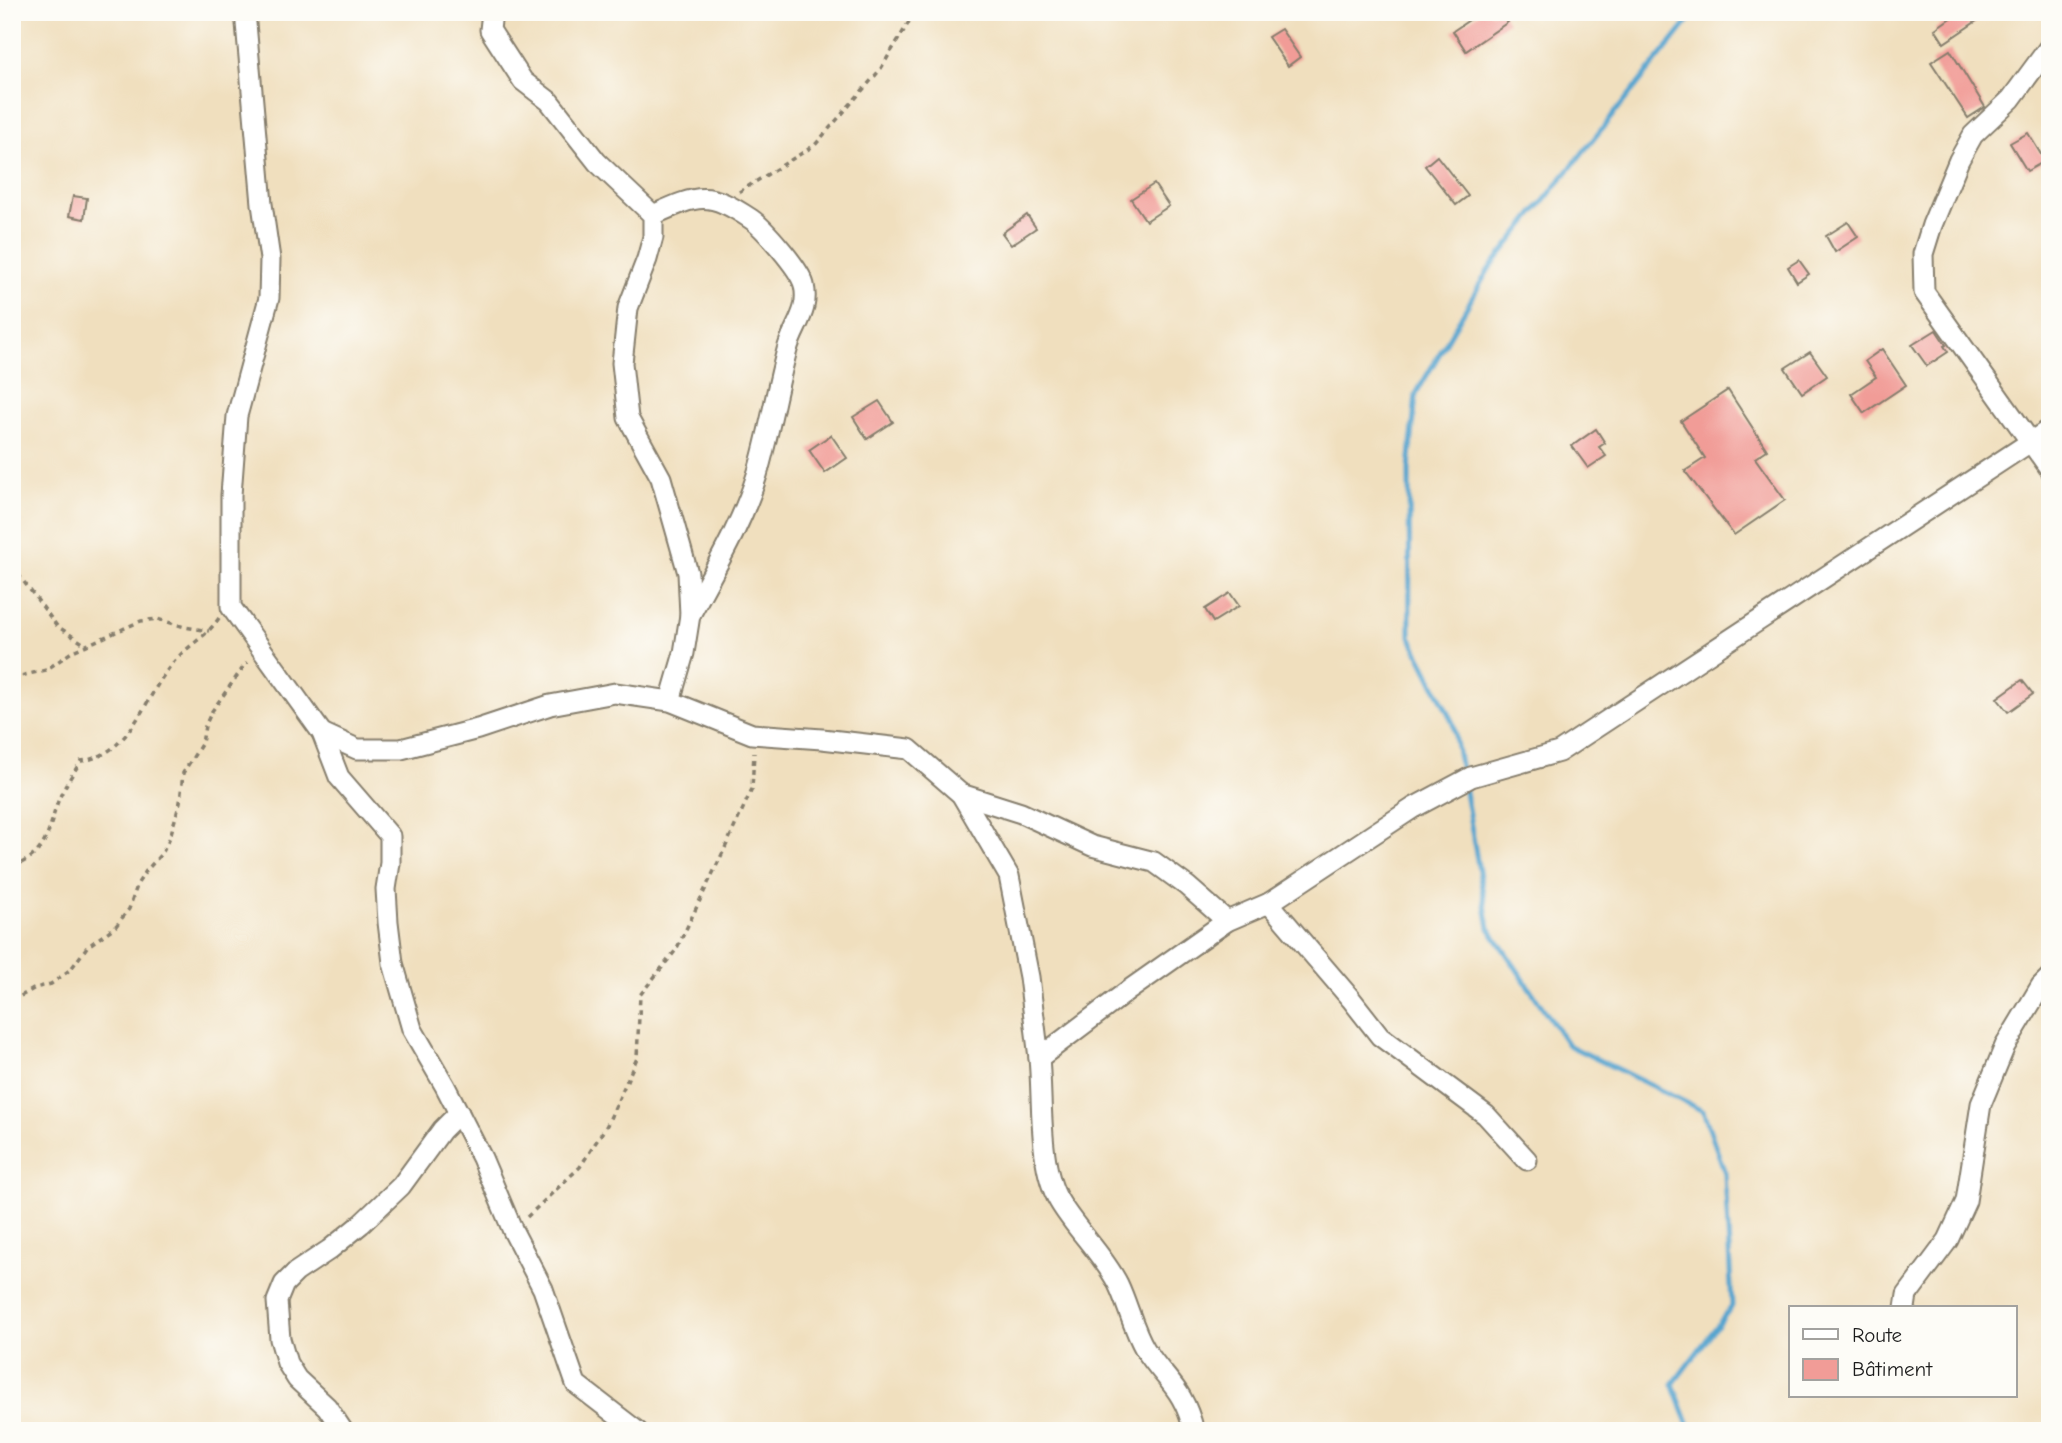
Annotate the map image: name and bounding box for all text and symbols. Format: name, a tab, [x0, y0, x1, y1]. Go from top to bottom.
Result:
legend	[1789, 1306, 2016, 1398]
text: Route	[1852, 1323, 1902, 1347]
text: Bâtiment	[1852, 1357, 1933, 1381]

